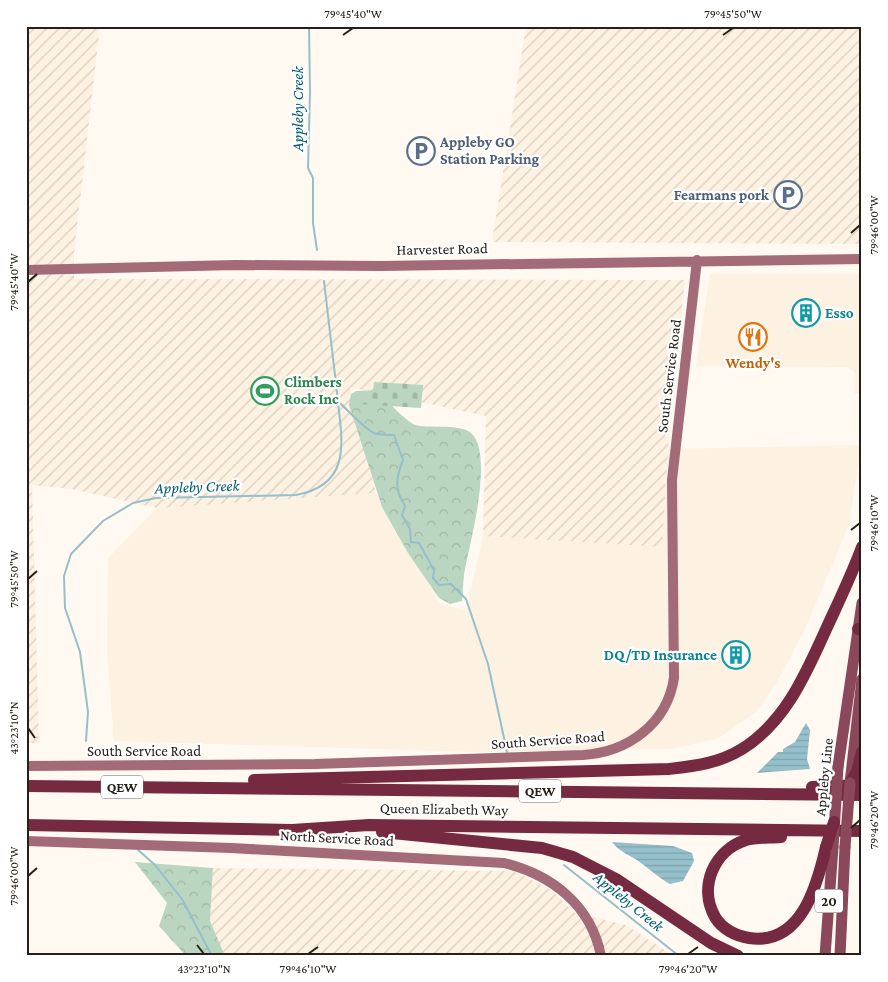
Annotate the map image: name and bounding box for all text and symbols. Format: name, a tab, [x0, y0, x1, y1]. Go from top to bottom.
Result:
text: 79°45'40"W	[324, 7, 382, 21]
text: 79°45'50"W	[704, 7, 762, 21]
water label: Appleby Creek	[289, 66, 307, 152]
place label: Appleby GO Station Parking	[439, 134, 540, 167]
parking icon: Appleby GO Station Parking	[406, 136, 436, 166]
parking icon: Fearmans pork	[773, 180, 803, 210]
place label: Fearmans pork	[674, 187, 770, 203]
text: 79°46'00"W	[867, 195, 881, 255]
street label: Harvester Road	[396, 240, 488, 258]
text: 79°45'40"W	[7, 253, 21, 311]
building icon: Esso	[791, 298, 821, 328]
place label: Esso	[825, 305, 854, 321]
street label: South Service Road	[654, 318, 684, 434]
restaurant icon: Wendy's	[738, 322, 768, 352]
place label: Wendy's	[725, 355, 780, 371]
place label: Climbers Rock Inc	[284, 374, 342, 407]
sports icon: Climbers Rock Inc	[250, 376, 280, 406]
water label: Appleby Creek	[153, 476, 241, 498]
text: 79°46'10"W	[867, 495, 881, 551]
text: 79°45'50"W	[7, 550, 21, 608]
building icon: DQ/TD Insurance	[721, 640, 751, 670]
place label: DQ/TD Insurance	[604, 647, 717, 663]
text: 43°23'10"N	[7, 701, 21, 755]
street label: South Service Road	[491, 728, 606, 752]
street label: Appleby Line	[812, 737, 837, 817]
street label: South Service Road	[87, 743, 201, 759]
road number: QEW	[101, 776, 143, 799]
road number: QEW	[519, 779, 561, 802]
text: 79°46'20"W	[867, 791, 881, 849]
street label: Queen Elizabeth Way	[380, 800, 508, 819]
street label: North Service Road	[280, 827, 395, 849]
text: 79°46'00"W	[7, 846, 21, 906]
water label: Appleby Creek	[589, 867, 668, 936]
road number: 20	[815, 889, 843, 912]
text: 43°23'10"N	[177, 962, 231, 976]
text: 79°46'10"W	[280, 962, 336, 976]
text: 79°46'20"W	[659, 962, 717, 976]

